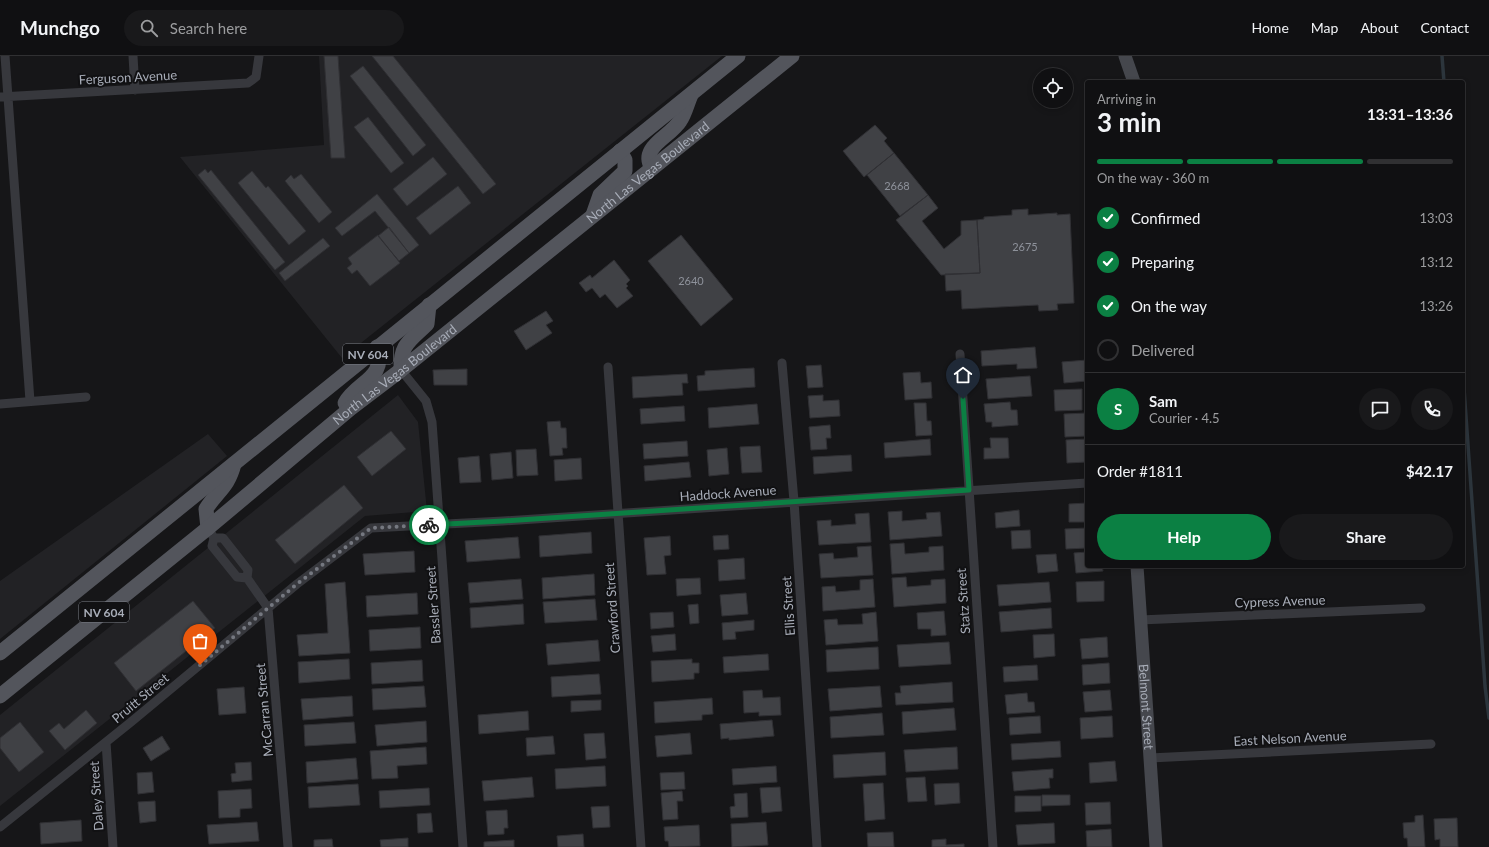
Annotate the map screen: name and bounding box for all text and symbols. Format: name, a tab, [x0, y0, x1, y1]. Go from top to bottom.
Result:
search box	[124, 10, 404, 46]
text: Munchgo	[20, 16, 100, 39]
icon: search	[138, 17, 160, 39]
text: Search here	[170, 19, 247, 37]
text: Home	[1251, 19, 1289, 36]
text: Map	[1311, 19, 1338, 36]
text: About	[1360, 19, 1398, 36]
text: Contact	[1420, 19, 1469, 36]
street label: Ferguson Avenue	[78, 66, 178, 88]
map controls	[1033, 68, 1073, 108]
button: locate	[1033, 68, 1073, 108]
text: Arriving in	[1097, 91, 1156, 107]
text: 13:31–13:36	[1367, 105, 1453, 123]
text: 3 min	[1097, 106, 1161, 138]
street label: North Las Vegas Boulevard	[583, 118, 712, 226]
text: On the way · 360 m	[1097, 170, 1209, 186]
house number: 2668	[884, 179, 910, 192]
icon: check	[1097, 207, 1119, 229]
text: Confirmed	[1131, 209, 1200, 227]
text: 13:03	[1420, 210, 1453, 226]
house number: 2675	[1012, 240, 1038, 253]
icon: check	[1097, 251, 1119, 273]
text: Preparing	[1131, 253, 1194, 271]
text: 13:12	[1420, 254, 1453, 270]
house number: 2640	[678, 274, 704, 287]
icon: check	[1097, 295, 1119, 317]
text: On the way	[1131, 297, 1207, 315]
text: 13:26	[1420, 298, 1453, 314]
street label: North Las Vegas Boulevard	[329, 321, 460, 428]
text: Delivered	[1131, 341, 1194, 359]
road number: NV 604	[343, 344, 393, 364]
pin	[946, 358, 980, 399]
icon: home	[952, 364, 974, 386]
button: chat	[1359, 388, 1401, 430]
button: phone	[1411, 388, 1453, 430]
text: Sam	[1149, 392, 1177, 410]
text: S	[1114, 400, 1122, 418]
text: Courier · 4.5	[1149, 410, 1220, 426]
text: Order #1811	[1097, 462, 1183, 480]
text: $42.17	[1406, 462, 1453, 480]
street label: Haddock Avenue	[679, 482, 777, 504]
courier	[409, 505, 449, 545]
icon: bike	[418, 514, 440, 536]
button: Help	[1097, 514, 1271, 560]
button: Share	[1279, 514, 1453, 560]
street label: Crawford Street	[601, 562, 623, 654]
street label: Bassler Street	[422, 565, 444, 644]
street label: Statz Street	[953, 567, 973, 634]
street label: Ellis Street	[778, 575, 798, 636]
street label: Cypress Avenue	[1234, 591, 1326, 611]
road number: NV 604	[79, 602, 129, 622]
pin	[183, 624, 217, 665]
icon: bag	[189, 630, 211, 652]
street label: McCarran Street	[252, 662, 276, 757]
street label: Belmont Street	[1136, 663, 1157, 750]
street label: Pruitt Street	[108, 669, 172, 726]
street label: East Nelson Avenue	[1233, 727, 1347, 749]
street label: Daley Street	[86, 760, 106, 831]

